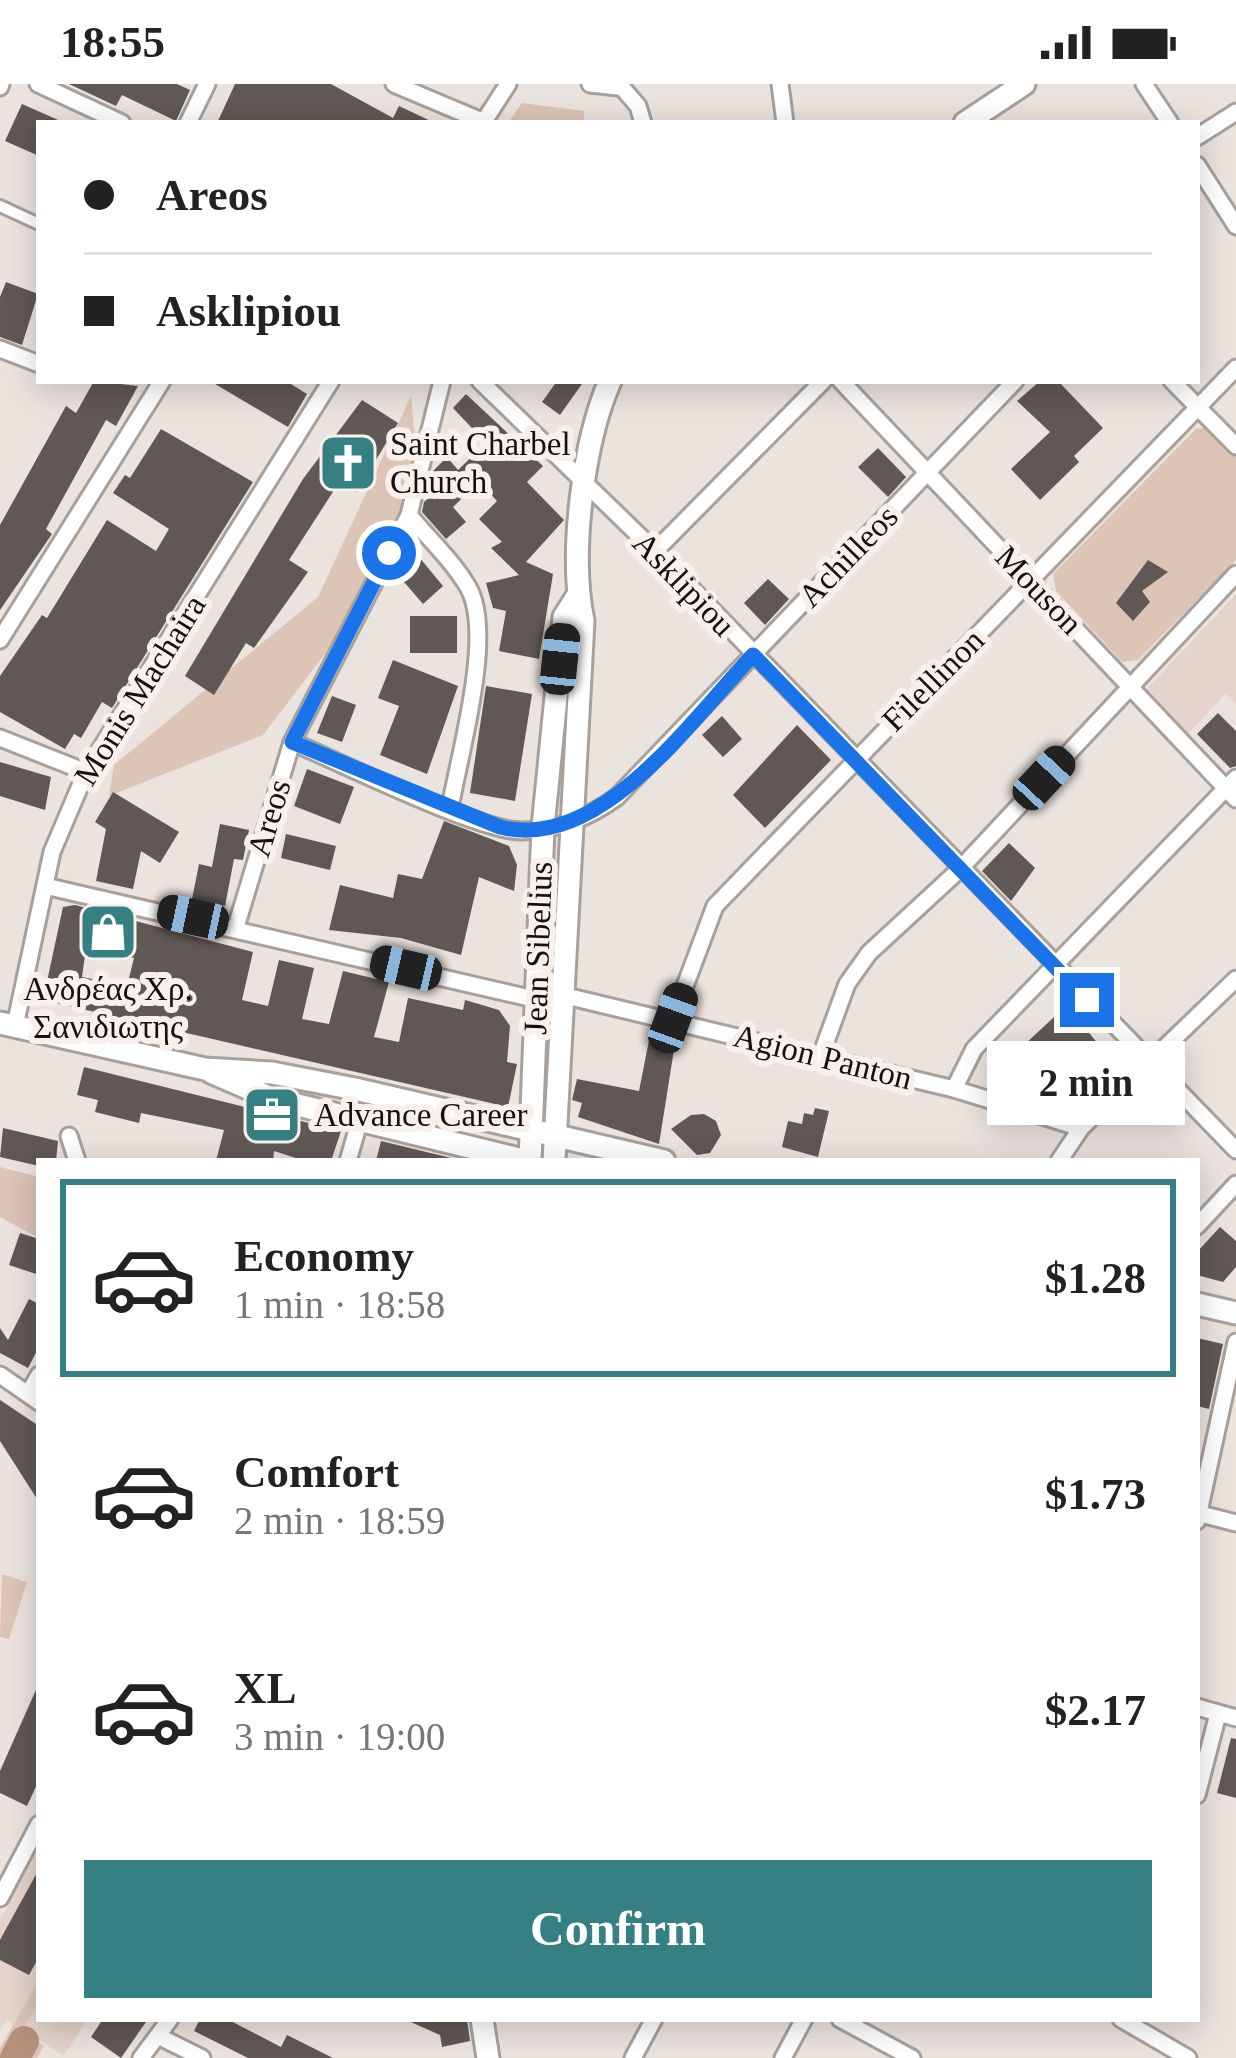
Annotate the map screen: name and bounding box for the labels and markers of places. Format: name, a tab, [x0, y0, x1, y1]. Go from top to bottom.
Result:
place label: Saint Charbel Church	[390, 426, 571, 500]
church icon: Saint Charbel Church	[317, 432, 379, 494]
shop icon: Ανδρέας Χρ. Σανιδιωτης	[77, 901, 139, 963]
place label: Ανδρέας Χρ. Σανιδιωτης	[23, 971, 193, 1045]
office icon: Advance Career	[241, 1084, 303, 1146]
place label: Advance Career	[314, 1097, 527, 1133]

